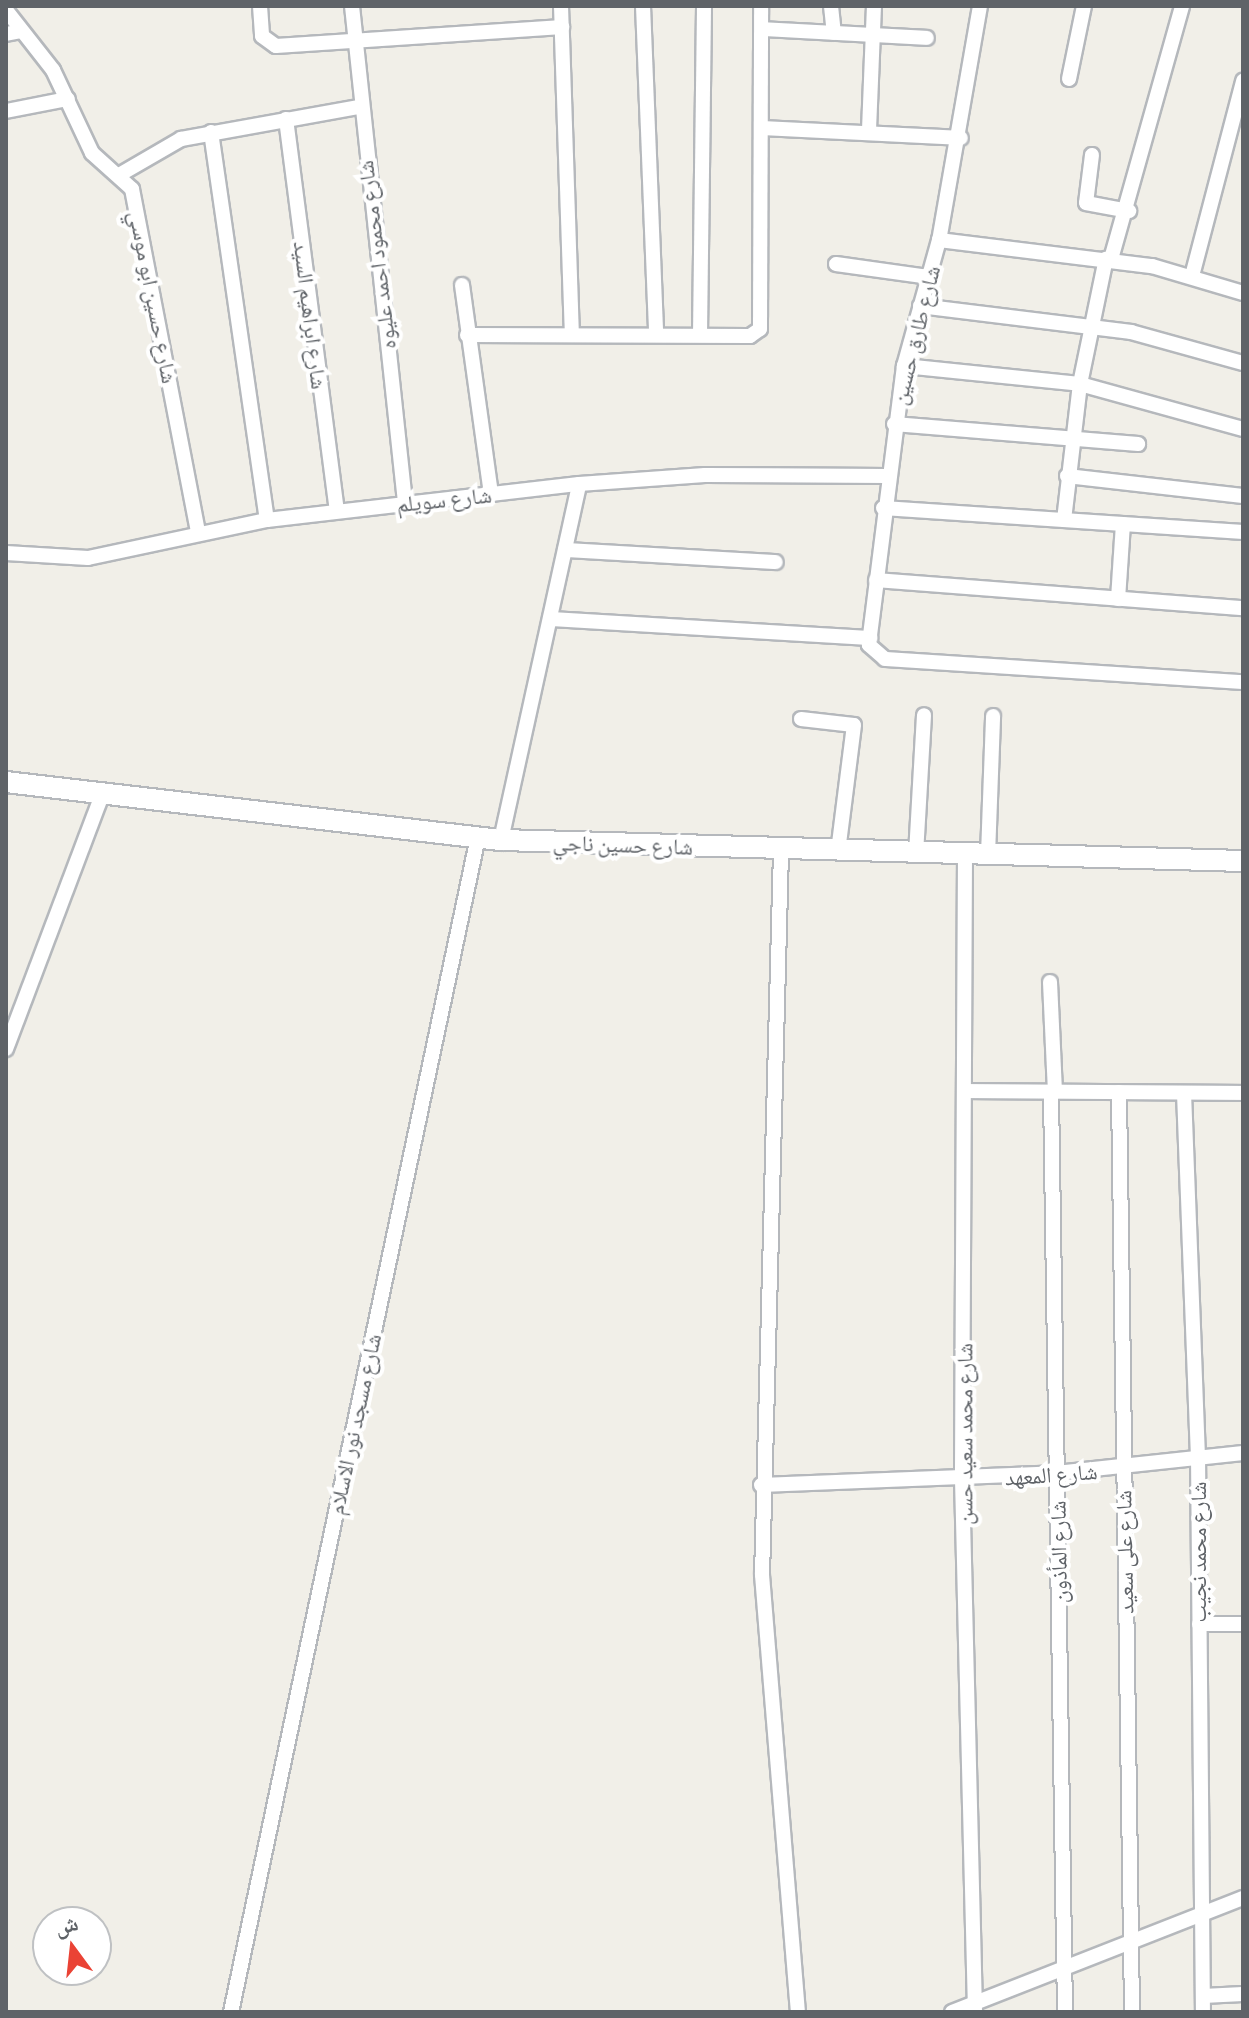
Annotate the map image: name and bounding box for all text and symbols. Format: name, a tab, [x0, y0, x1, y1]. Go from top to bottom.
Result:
street label: شارع محمود احمد عليوه	[351, 159, 401, 351]
street label: شارع حسين ابو موسي	[124, 208, 184, 386]
street label: شارع ابراهيم السيد	[289, 239, 333, 391]
street label: شارع طارق حسين	[885, 263, 945, 407]
street label: شارع سويلم	[395, 481, 493, 517]
street label: شارع حسين ناجي	[552, 828, 694, 860]
street label: شارع مسجد نور الاسلام	[322, 1331, 386, 1517]
street label: شارع محمد سعيد حسن	[951, 1343, 977, 1525]
street label: شارع المعهد	[1004, 1458, 1098, 1490]
street label: شارع محمد نجيب	[1185, 1481, 1211, 1623]
street label: شارع على سعيد	[1110, 1490, 1138, 1614]
street label: شارع المأذون	[1044, 1500, 1072, 1604]
north arrow	[32, 1906, 112, 1986]
text: ش	[51, 1908, 81, 1940]

